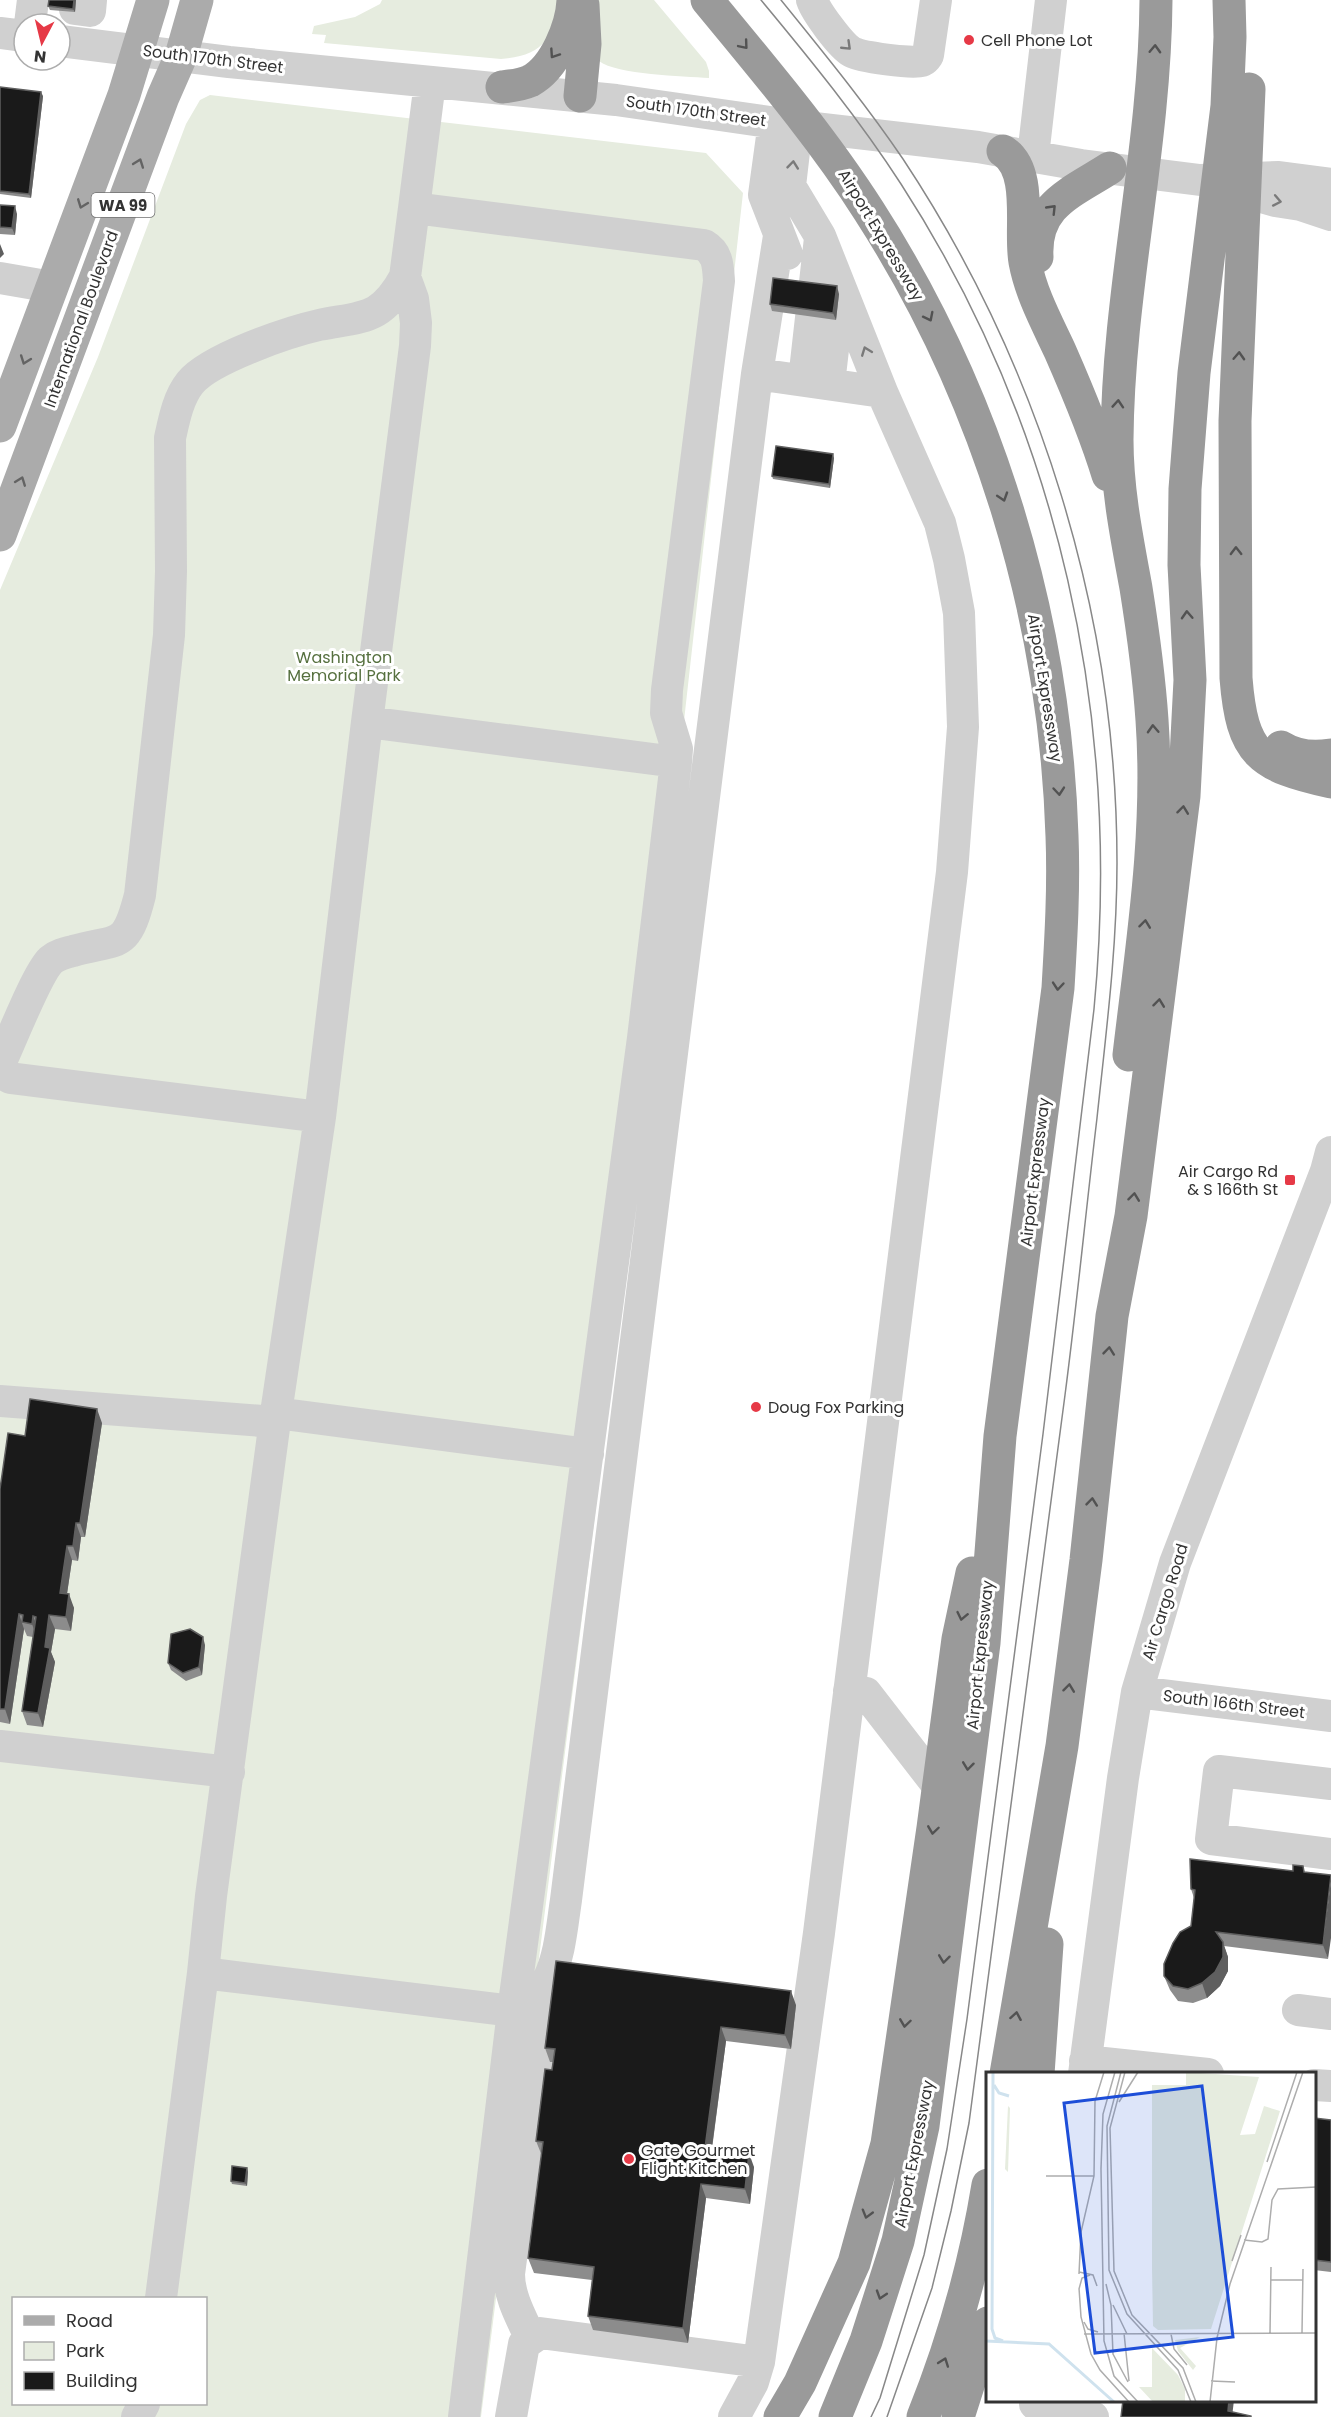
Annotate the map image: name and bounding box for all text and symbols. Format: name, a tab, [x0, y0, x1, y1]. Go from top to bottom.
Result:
north arrow	[12, 12, 72, 72]
place label: Cell Phone Lot	[981, 29, 1093, 52]
marker: Cell Phone Lot	[962, 33, 976, 47]
one-way arrow	[737, 38, 748, 49]
street label: South 170th Street	[141, 39, 285, 79]
one-way arrow	[841, 39, 851, 50]
text: N	[33, 44, 48, 69]
one-way arrow	[1149, 45, 1162, 54]
one-way arrow	[549, 48, 561, 58]
street label: South 170th Street	[624, 90, 768, 132]
one-way arrow	[131, 158, 144, 169]
one-way arrow	[786, 160, 799, 170]
street label: Airport Expressway	[833, 165, 929, 305]
road number: WA 99	[92, 193, 154, 217]
one-way arrow	[1272, 193, 1282, 206]
one-way arrow	[77, 198, 89, 209]
one-way arrow	[1045, 205, 1056, 216]
street label: International Boulevard	[38, 227, 124, 411]
one-way arrow	[922, 310, 933, 321]
one-way arrow	[861, 346, 874, 357]
one-way arrow	[1232, 352, 1245, 361]
one-way arrow	[20, 354, 32, 365]
one-way arrow	[1112, 400, 1125, 409]
one-way arrow	[13, 476, 26, 487]
one-way arrow	[996, 491, 1008, 502]
one-way arrow	[1229, 546, 1242, 555]
one-way arrow	[1180, 611, 1193, 620]
street label: Airport Expressway	[1022, 612, 1068, 764]
park label: Washington Memorial Park	[287, 646, 402, 687]
one-way arrow	[1146, 725, 1159, 734]
one-way arrow	[1052, 786, 1065, 795]
one-way arrow	[1176, 805, 1189, 814]
one-way arrow	[1138, 919, 1150, 928]
one-way arrow	[1052, 981, 1065, 990]
one-way arrow	[1152, 999, 1164, 1008]
street label: Airport Expressway	[1014, 1096, 1056, 1248]
place label: Air Cargo Rd & S 166th St	[1178, 1160, 1278, 1201]
marker: Air Cargo Rd & S 166th St	[1283, 1173, 1297, 1187]
one-way arrow	[1127, 1192, 1140, 1201]
one-way arrow	[1102, 1347, 1114, 1356]
place label: Doug Fox Parking	[768, 1396, 904, 1419]
marker: Doug Fox Parking	[749, 1400, 763, 1414]
one-way arrow	[1085, 1497, 1098, 1506]
street label: Air Cargo Road	[1136, 1541, 1194, 1663]
street label: Airport Expressway	[961, 1579, 999, 1731]
one-way arrow	[957, 1611, 970, 1621]
one-way arrow	[1062, 1684, 1075, 1693]
street label: South 166th Street	[1162, 1684, 1306, 1724]
one-way arrow	[962, 1761, 975, 1770]
one-way arrow	[927, 1826, 939, 1835]
one-way arrow	[938, 1955, 950, 1964]
one-way arrow	[1009, 2011, 1022, 2021]
one-way arrow	[900, 2019, 912, 2028]
inset map	[986, 2072, 1316, 2402]
street label: Airport Expressway	[888, 2078, 940, 2230]
place label: Gate Gourmet Flight Kitchen	[641, 2139, 756, 2180]
marker: Gate Gourmet Flight Kitchen	[622, 2152, 636, 2166]
one-way arrow	[862, 2208, 874, 2219]
one-way arrow	[875, 2289, 888, 2300]
legend	[12, 2297, 207, 2405]
text: Road	[66, 2308, 113, 2333]
text: Park	[66, 2338, 105, 2363]
one-way arrow	[937, 2358, 950, 2368]
text: Building	[66, 2368, 138, 2393]

